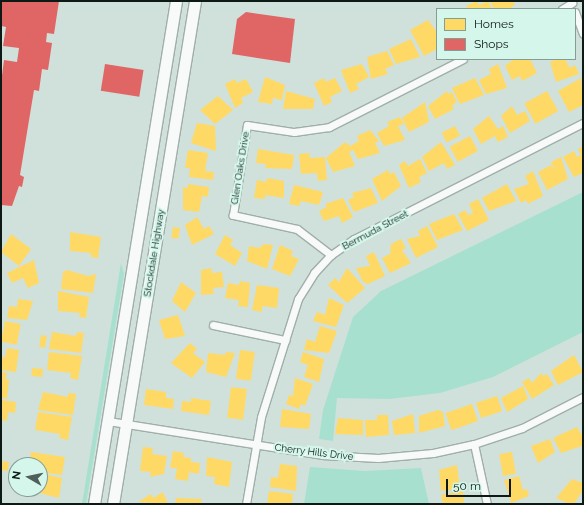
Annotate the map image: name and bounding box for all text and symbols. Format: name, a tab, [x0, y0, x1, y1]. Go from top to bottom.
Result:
legend	[436, 8, 576, 60]
text: Homes	[474, 17, 514, 31]
text: Shops	[474, 37, 509, 51]
street label: Glen Oaks Drive	[228, 131, 252, 205]
street label: Stockdale Highway	[141, 208, 167, 298]
street label: Bermuda Street	[340, 208, 410, 252]
street label: Cherry Hills Drive	[274, 441, 354, 463]
north arrow	[8, 457, 48, 497]
text: N	[10, 470, 24, 480]
scale bar	[448, 471, 513, 497]
text: 50 m	[453, 479, 481, 493]

